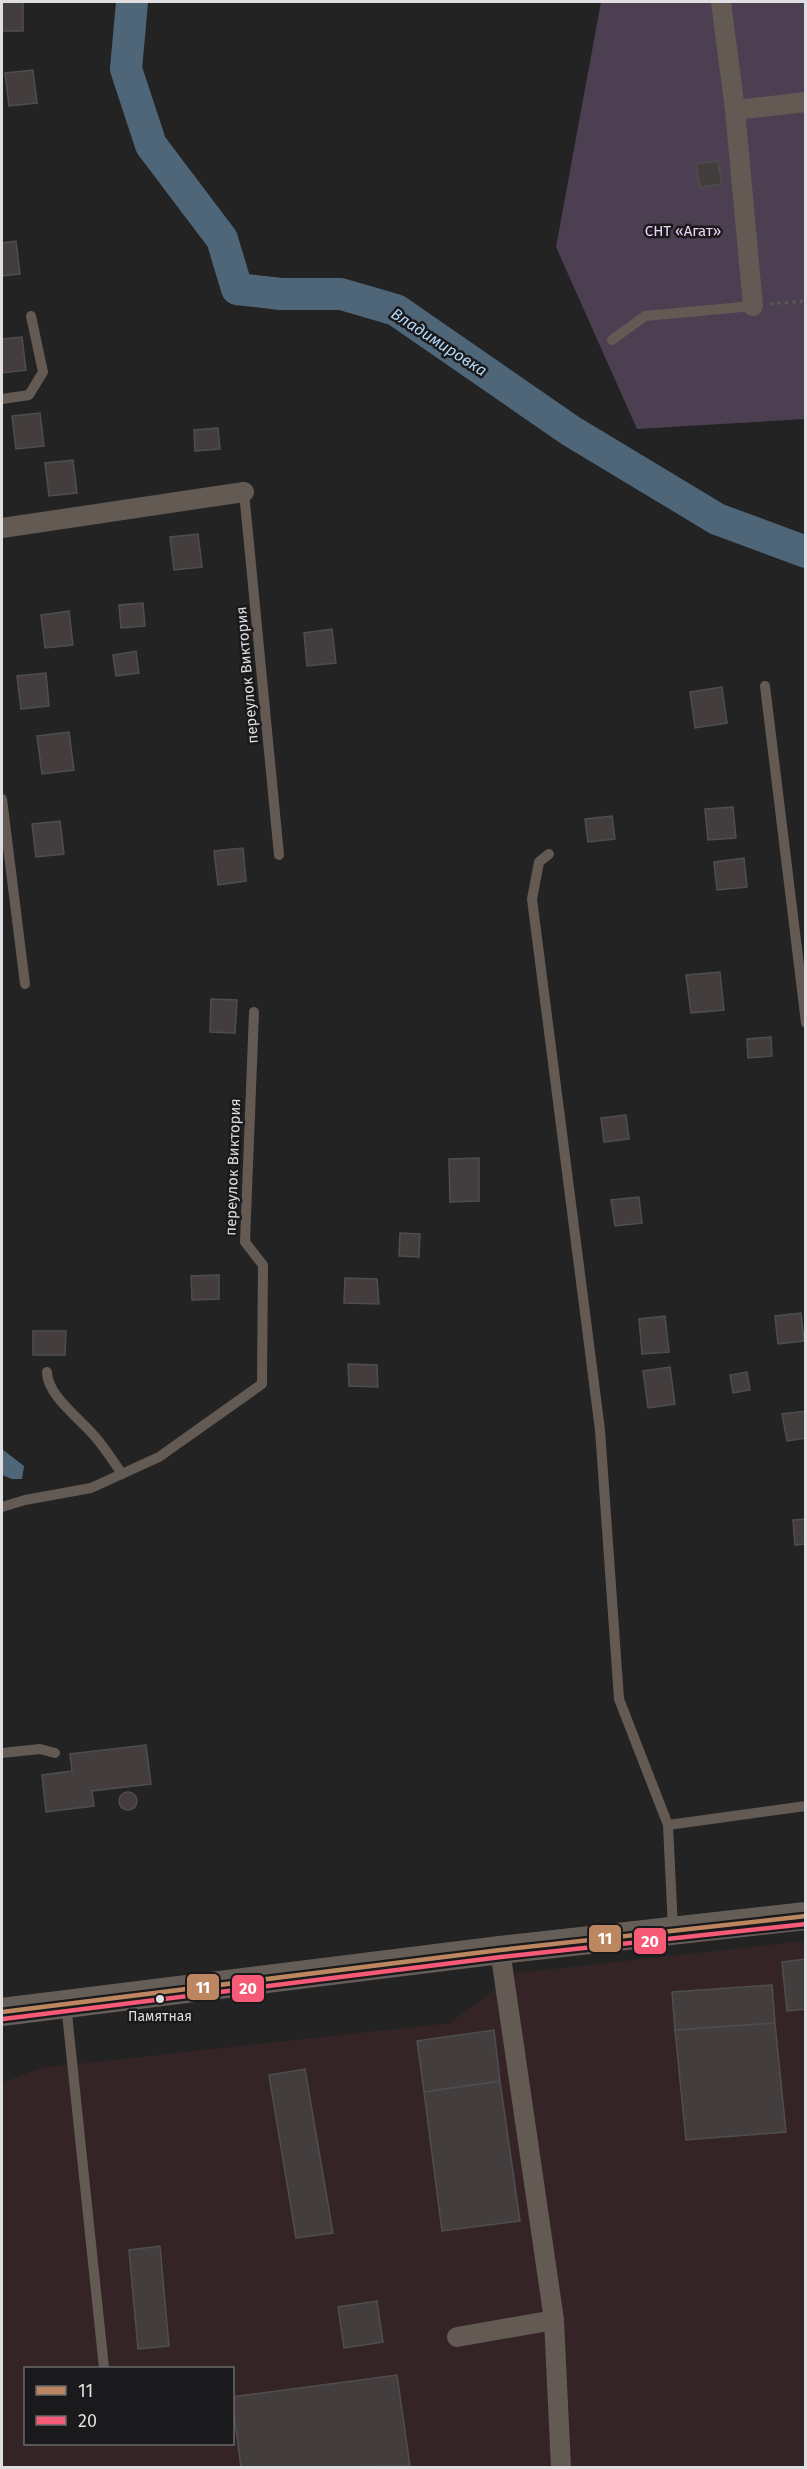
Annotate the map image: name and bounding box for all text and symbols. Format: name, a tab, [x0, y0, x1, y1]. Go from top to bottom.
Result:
park label: СНТ «Агат»	[645, 222, 721, 240]
water label: Владимировка	[387, 304, 491, 380]
street label: переулок Виктория	[232, 606, 262, 744]
street label: переулок Виктория	[222, 1098, 244, 1236]
line badge: 11	[588, 1924, 622, 1953]
line badge: 20	[633, 1927, 667, 1955]
text: 11	[598, 1929, 612, 1948]
text: 20	[641, 1932, 659, 1951]
line badge: 11	[186, 1973, 220, 2001]
line badge: 20	[231, 1974, 265, 2003]
text: 11	[196, 1978, 210, 1997]
text: 20	[239, 1979, 257, 1998]
marker: Памятная	[154, 1993, 166, 2005]
place label: Памятная	[128, 2008, 192, 2025]
legend	[24, 2367, 234, 2445]
text: 11	[78, 2380, 93, 2402]
text: 20	[78, 2410, 97, 2432]

